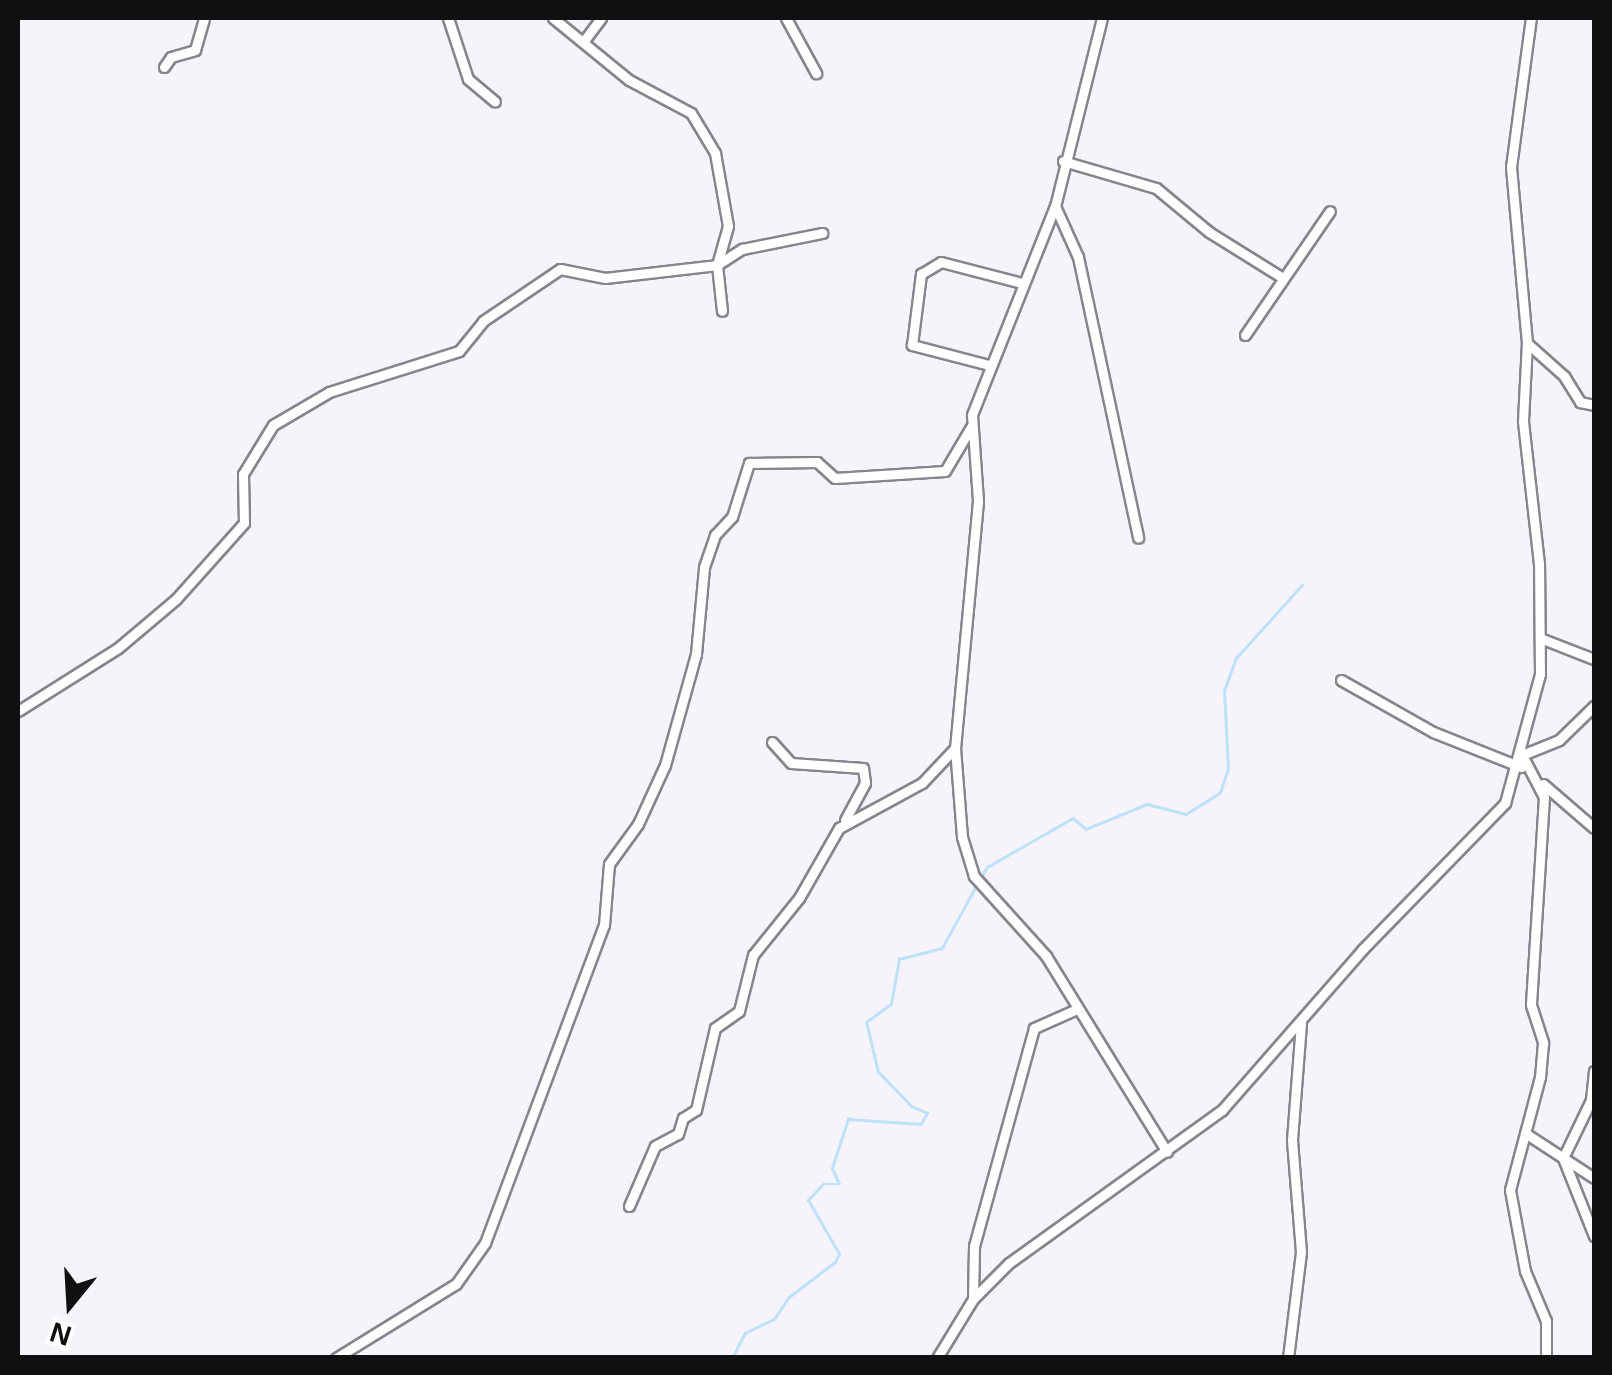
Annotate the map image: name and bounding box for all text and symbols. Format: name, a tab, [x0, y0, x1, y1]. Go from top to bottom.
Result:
north arrow	[20, 1255, 120, 1355]
text: N	[46, 1316, 75, 1352]

